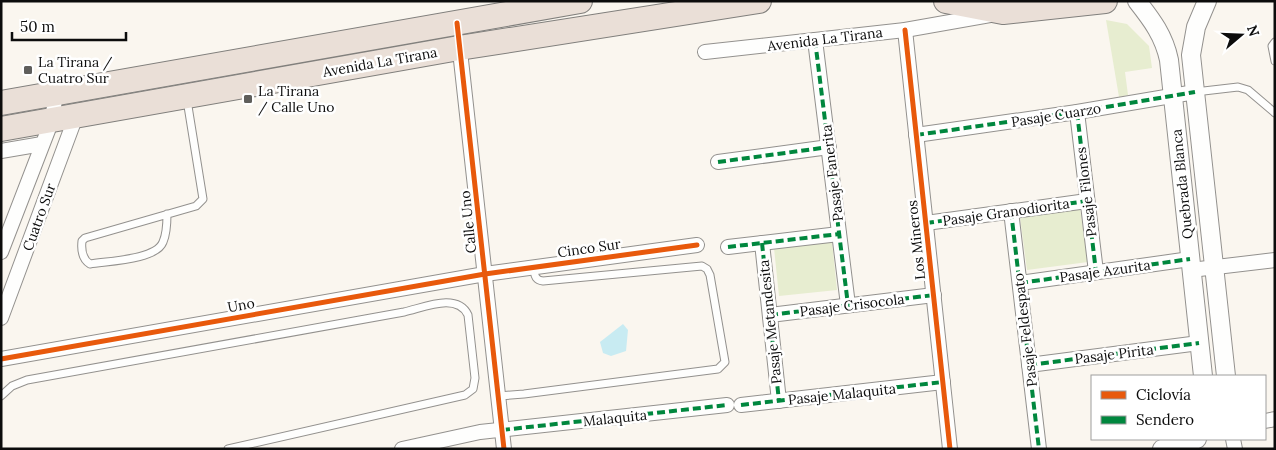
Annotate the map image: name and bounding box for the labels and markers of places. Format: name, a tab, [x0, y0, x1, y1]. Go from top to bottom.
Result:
place label: La Tirana / Cuatro Sur	[38, 53, 113, 87]
marker: La Tirana / Cuatro Sur	[22, 64, 34, 76]
place label: La Tirana / Calle Uno	[258, 82, 334, 116]
marker: La Tirana / Calle Uno	[242, 93, 254, 105]

